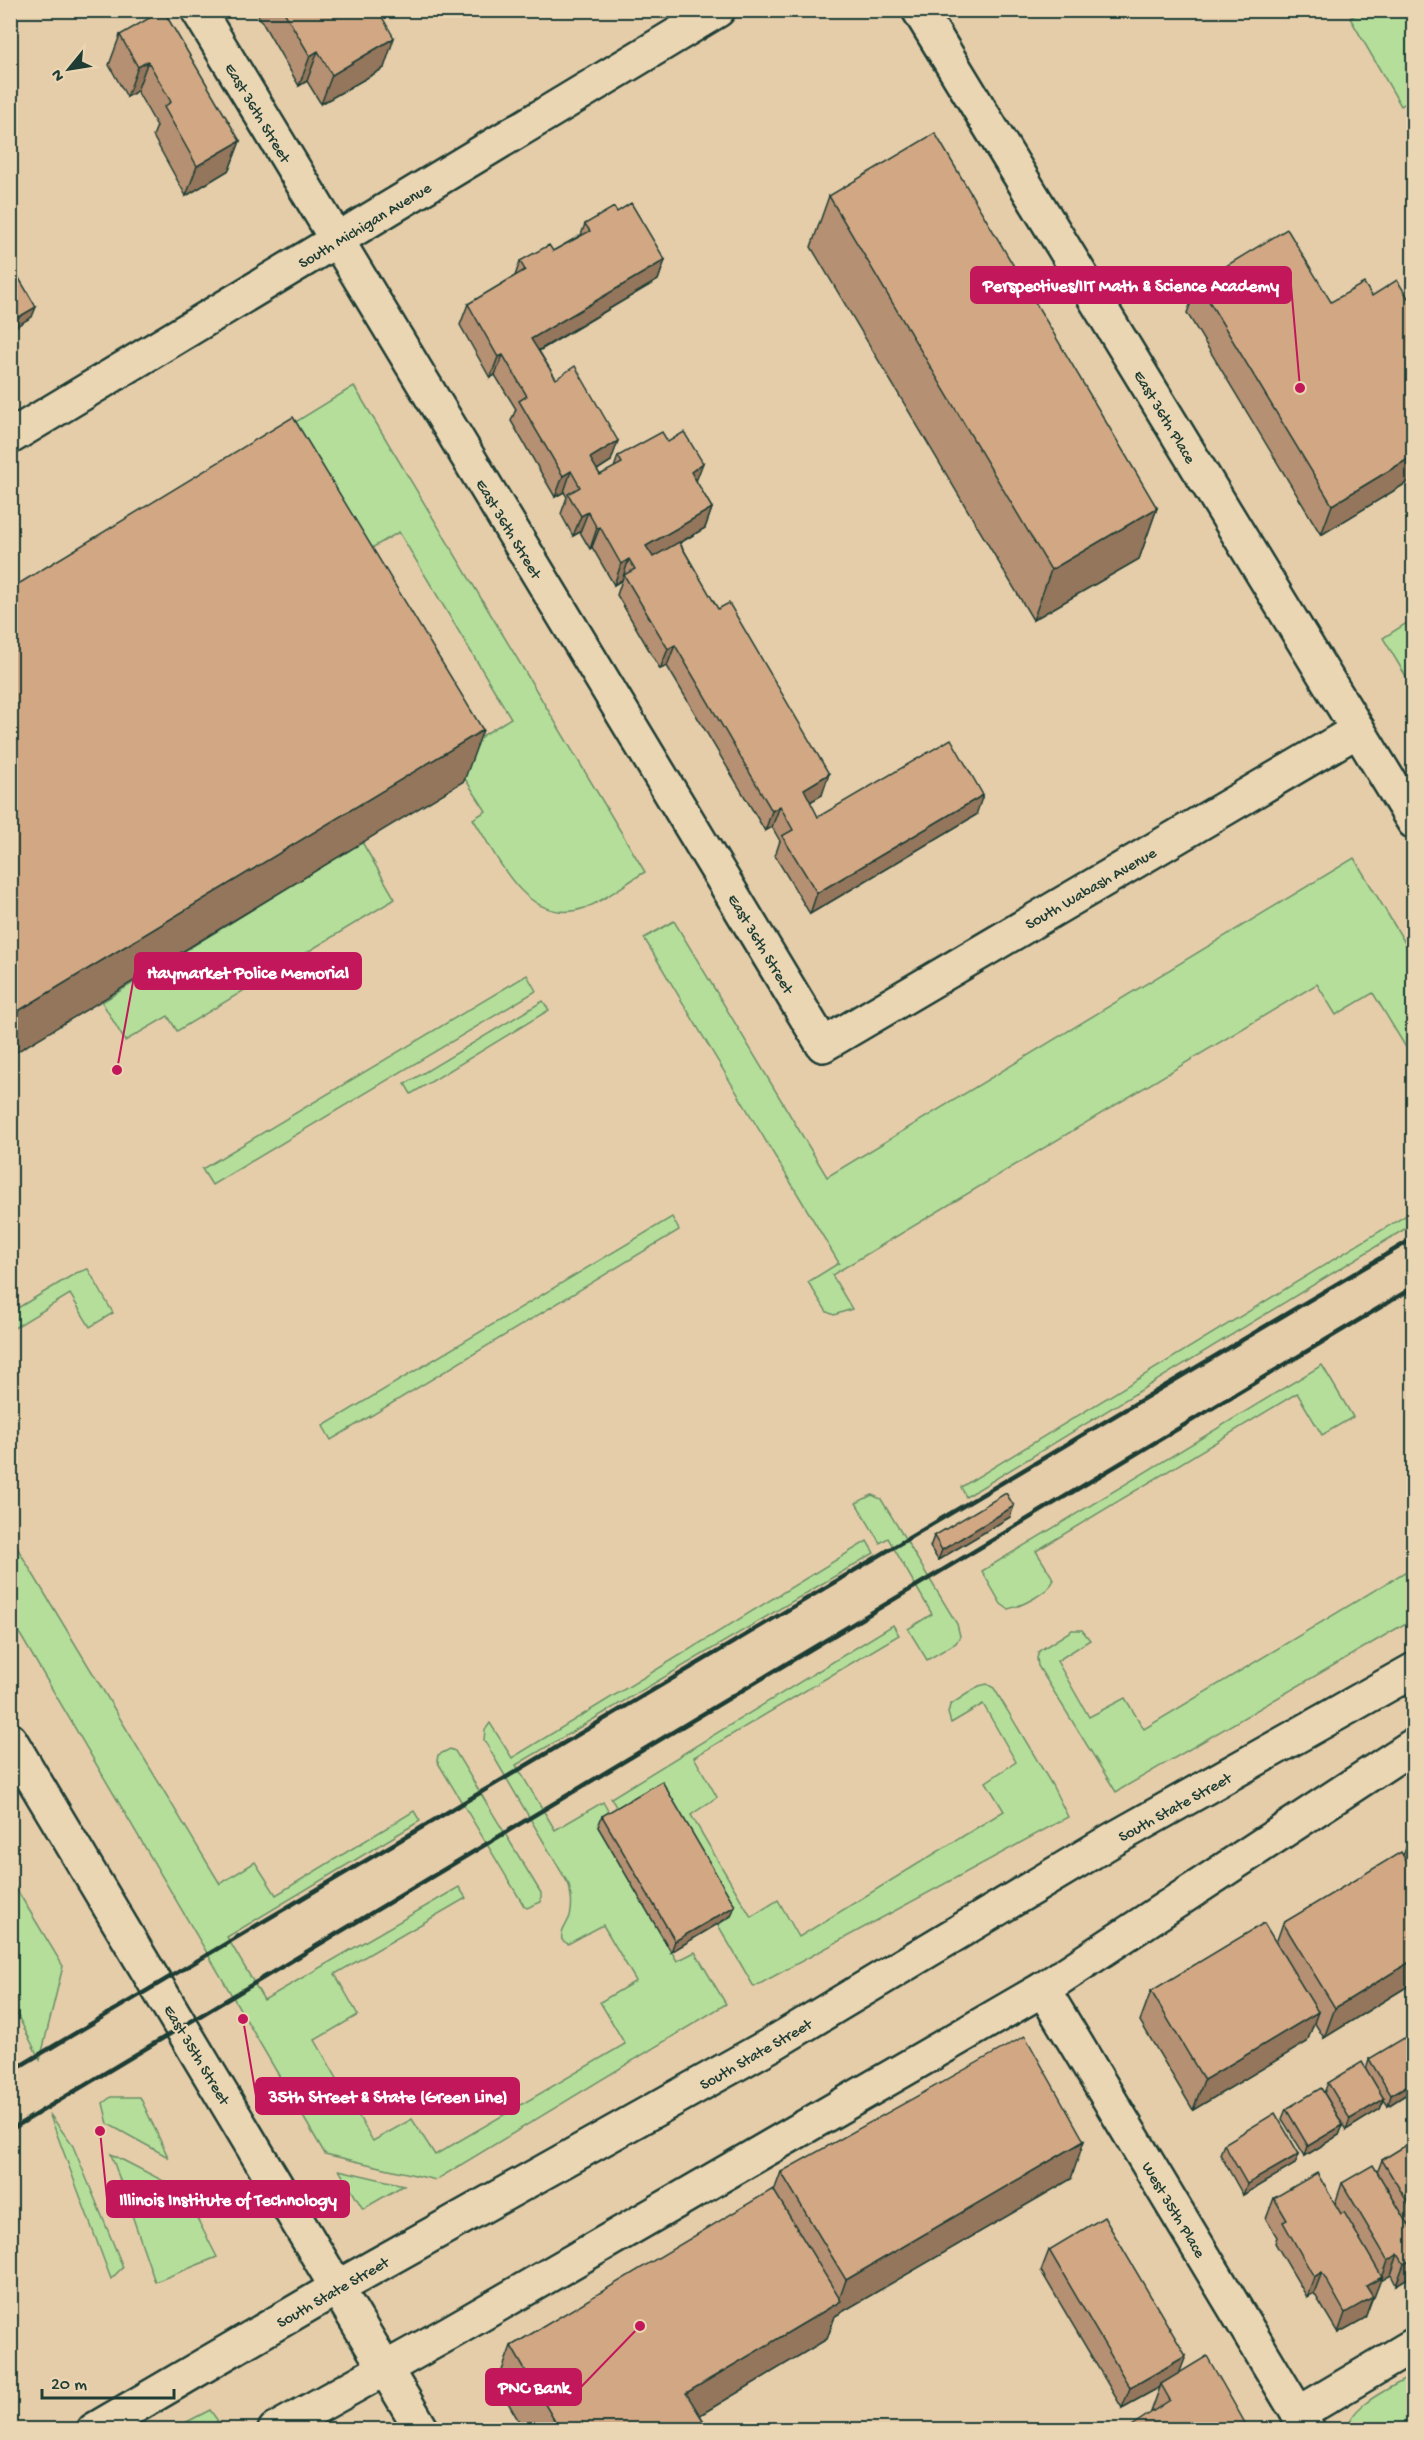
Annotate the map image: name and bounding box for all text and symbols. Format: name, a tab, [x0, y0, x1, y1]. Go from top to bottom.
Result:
north arrow	[39, 39, 99, 99]
street label: East 36th Street	[219, 60, 294, 168]
text: N	[48, 65, 70, 84]
street label: South Michigan Avenue	[296, 179, 436, 274]
callout: Perspectives/IIT Math & Science Academy	[971, 267, 1291, 303]
text: Perspectives/IIT Math & Science Academy	[982, 277, 1279, 298]
street label: East 36th Place	[1128, 368, 1199, 468]
street label: East 36th Street	[470, 476, 545, 584]
street label: South Wabash Avenue	[1023, 844, 1161, 935]
street label: East 36th Street	[722, 891, 797, 999]
callout: Haymarket Police Memorial	[135, 953, 361, 989]
text: Haymarket Police Memorial	[147, 964, 349, 985]
street label: South State Street	[1116, 1769, 1237, 1848]
street label: East 35th Street	[158, 2002, 233, 2111]
street label: South State Street	[697, 2016, 817, 2096]
callout: 35th Street & State (Green Line)	[256, 2078, 519, 2114]
text: 35th Street & State (Green Line)	[267, 2088, 508, 2109]
street label: West 35th Place	[1136, 2159, 1208, 2263]
callout: Illinois Institute of Technology	[107, 2181, 349, 2217]
text: Illinois Institute of Technology	[119, 2191, 337, 2212]
street label: South State Street	[274, 2254, 394, 2334]
scale bar	[42, 2362, 174, 2400]
callout: PNC Bank	[486, 2369, 581, 2405]
text: 20 m	[51, 2375, 87, 2396]
text: PNC Bank	[497, 2379, 572, 2400]

